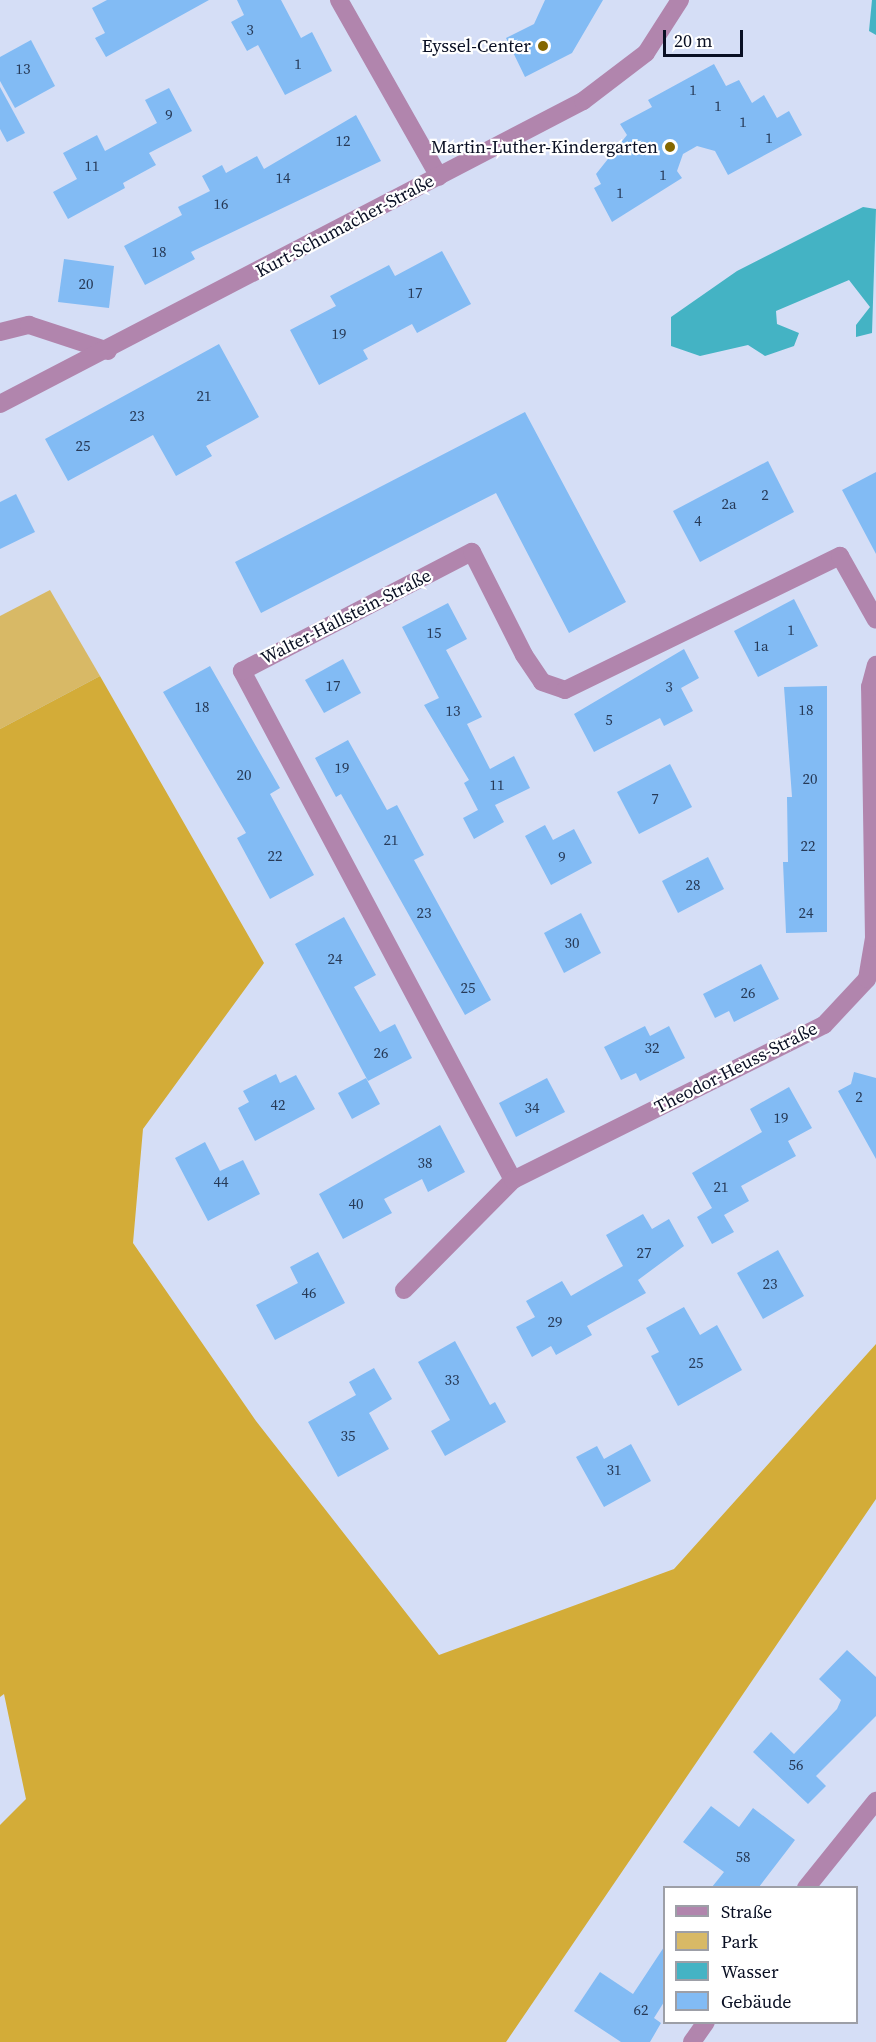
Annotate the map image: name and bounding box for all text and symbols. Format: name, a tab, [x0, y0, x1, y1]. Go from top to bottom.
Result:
scale bar	[666, 18, 746, 56]
house number: 3	[246, 21, 254, 39]
text: 20 m	[674, 28, 712, 53]
place label: Eyssel-Center	[422, 35, 531, 57]
marker: Eyssel-Center	[536, 39, 550, 53]
house number: 1	[294, 55, 302, 73]
house number: 13	[16, 60, 30, 78]
house number: 1	[689, 81, 697, 99]
house number: 1	[714, 97, 722, 115]
house number: 9	[165, 106, 173, 124]
house number: 1	[739, 113, 747, 131]
house number: 1	[765, 129, 773, 147]
house number: 12	[336, 132, 350, 150]
place label: Martin-Luther-Kindergarten	[431, 136, 658, 158]
marker: Martin-Luther-Kindergarten	[663, 140, 677, 154]
house number: 11	[85, 157, 99, 175]
house number: 1	[659, 166, 667, 184]
house number: 14	[276, 169, 290, 187]
street label: Kurt-Schumacher-Straße	[252, 170, 438, 282]
house number: 1	[616, 184, 624, 202]
house number: 16	[214, 195, 228, 213]
house number: 18	[152, 243, 166, 261]
house number: 20	[79, 275, 93, 293]
house number: 17	[408, 284, 422, 302]
house number: 19	[332, 325, 346, 343]
house number: 21	[197, 387, 211, 405]
house number: 23	[130, 407, 144, 425]
house number: 25	[76, 437, 90, 455]
house number: 2	[761, 486, 769, 504]
house number: 2a	[721, 495, 737, 513]
house number: 4	[694, 512, 702, 530]
street label: Walter-Hallstein-Straße	[257, 565, 435, 669]
house number: 1	[787, 621, 795, 639]
house number: 15	[427, 624, 441, 642]
house number: 1a	[753, 637, 769, 655]
house number: 17	[326, 677, 340, 695]
house number: 3	[665, 678, 673, 696]
house number: 18	[195, 698, 209, 716]
house number: 18	[799, 701, 813, 719]
house number: 13	[446, 702, 460, 720]
house number: 5	[605, 711, 613, 729]
house number: 19	[335, 759, 349, 777]
house number: 20	[237, 766, 251, 784]
house number: 20	[803, 770, 817, 788]
house number: 11	[490, 776, 504, 794]
house number: 7	[651, 790, 659, 808]
house number: 21	[384, 831, 398, 849]
house number: 22	[801, 837, 815, 855]
house number: 22	[268, 847, 282, 865]
house number: 9	[558, 848, 566, 866]
house number: 28	[686, 876, 700, 894]
house number: 23	[417, 904, 431, 922]
house number: 24	[799, 904, 813, 922]
house number: 30	[565, 934, 579, 952]
house number: 24	[328, 950, 342, 968]
house number: 25	[461, 979, 475, 997]
house number: 26	[741, 984, 755, 1002]
street label: Theodor-Heuss-Straße	[651, 1018, 821, 1118]
house number: 32	[645, 1039, 659, 1057]
house number: 26	[374, 1044, 388, 1062]
house number: 2	[855, 1088, 863, 1106]
house number: 42	[271, 1096, 285, 1114]
house number: 34	[525, 1099, 539, 1117]
house number: 19	[774, 1109, 788, 1127]
house number: 38	[418, 1154, 432, 1172]
house number: 44	[214, 1173, 228, 1191]
house number: 21	[714, 1178, 728, 1196]
house number: 40	[349, 1195, 363, 1213]
house number: 27	[637, 1244, 651, 1262]
house number: 23	[763, 1275, 777, 1293]
house number: 46	[302, 1284, 316, 1302]
house number: 29	[548, 1313, 562, 1331]
house number: 25	[689, 1354, 703, 1372]
house number: 33	[445, 1371, 459, 1389]
house number: 35	[341, 1427, 355, 1445]
house number: 31	[607, 1461, 621, 1479]
house number: 56	[789, 1756, 803, 1774]
house number: 58	[736, 1848, 750, 1866]
legend	[663, 1886, 858, 2024]
text: Straße	[721, 1899, 772, 1924]
text: Park	[721, 1929, 758, 1954]
text: Wasser	[721, 1959, 779, 1984]
text: Gebäude	[721, 1989, 792, 2014]
house number: 62	[634, 2001, 648, 2019]

